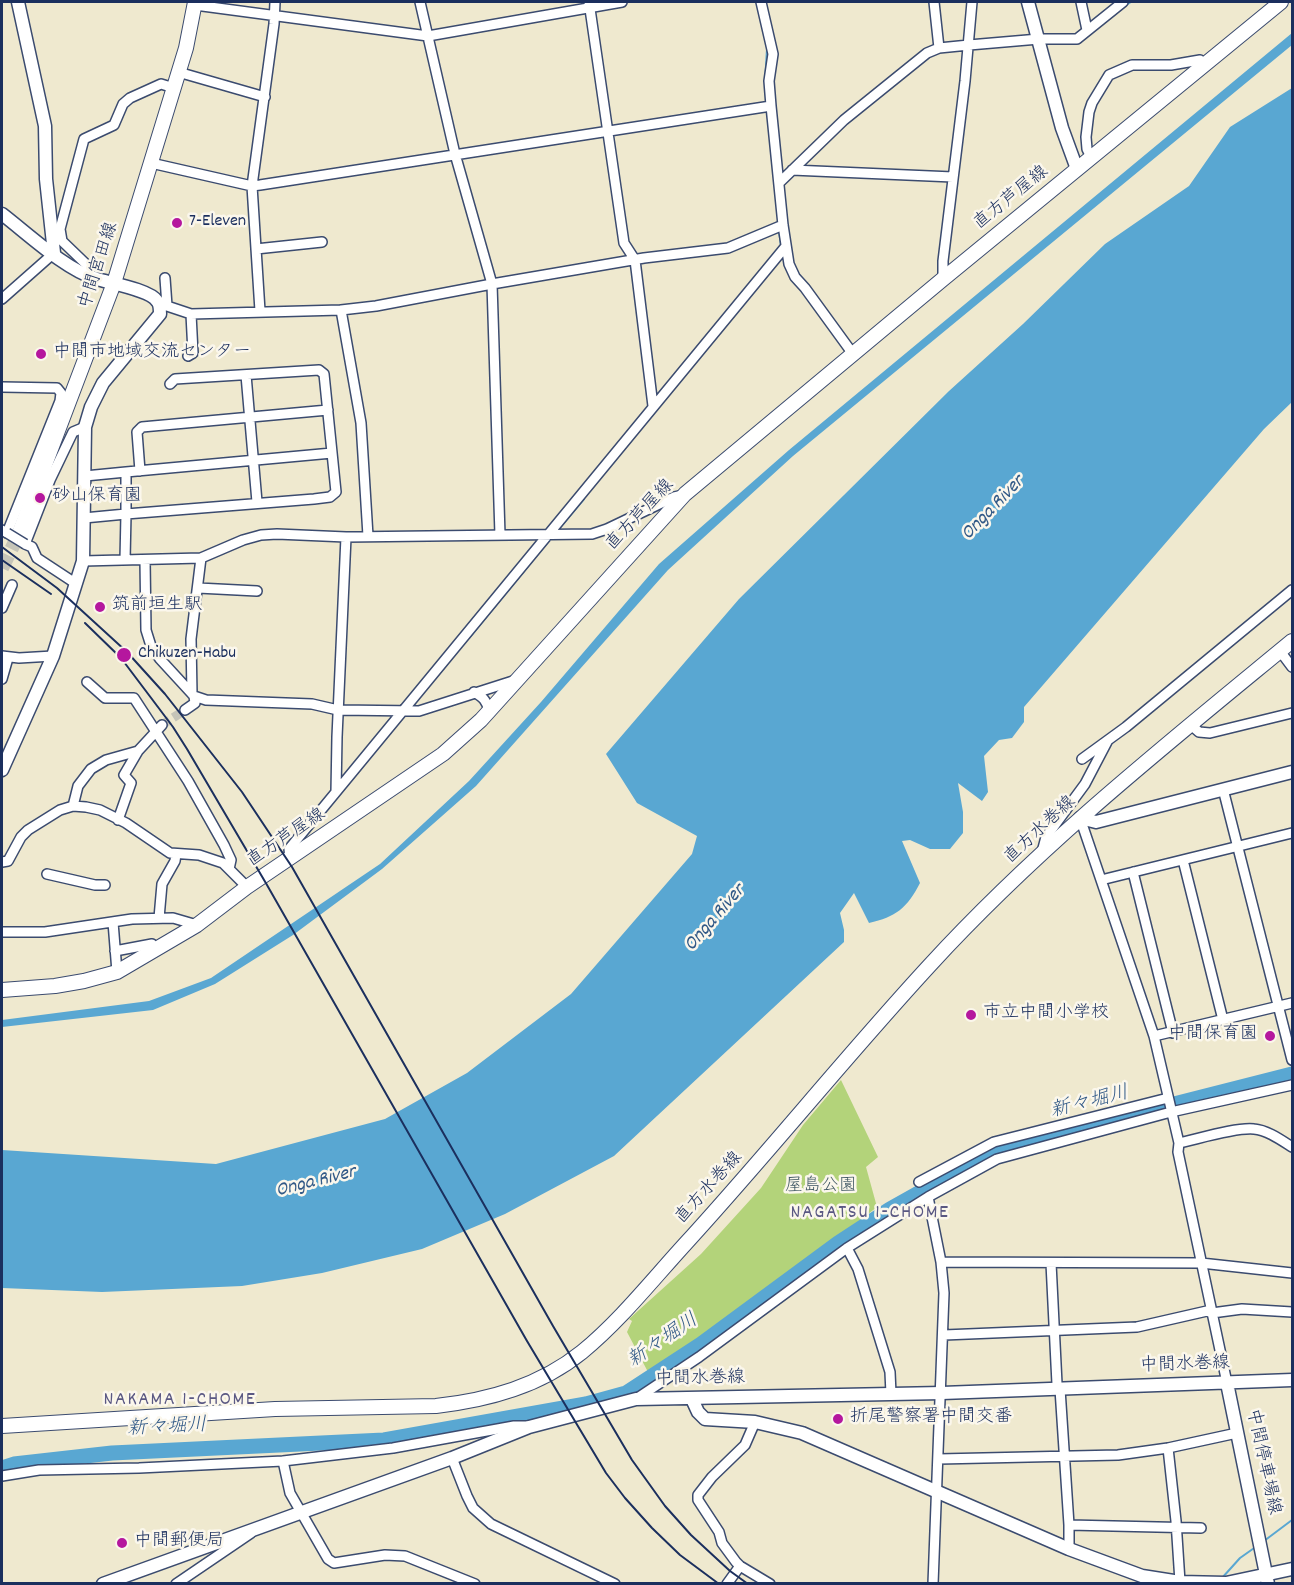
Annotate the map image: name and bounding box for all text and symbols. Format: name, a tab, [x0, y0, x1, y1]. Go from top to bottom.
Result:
street label: 直方芦屋線	[970, 162, 1054, 236]
place label: 7-Eleven	[189, 212, 246, 234]
marker: 7-Eleven	[170, 216, 184, 230]
street label: 中間宮田線	[76, 220, 124, 312]
place label: 中間市地域交流センター	[53, 343, 251, 365]
marker: 中間市地域交流センター	[34, 347, 48, 361]
water label: Onga River	[957, 471, 1031, 547]
street label: 直方芦屋線	[602, 476, 680, 556]
place label: 砂山保育園	[52, 487, 142, 509]
marker: 砂山保育園	[33, 491, 47, 505]
place label: 筑前垣生駅	[112, 596, 202, 618]
marker: 筑前垣生駅	[93, 600, 107, 614]
place label: Chikuzen-Habu	[138, 644, 236, 666]
marker: Chikuzen-Habu	[115, 646, 133, 664]
street label: 直方水巻線	[1001, 792, 1081, 870]
street label: 直方芦屋線	[244, 805, 330, 873]
water label: Onga River	[680, 880, 752, 958]
place label: 市立中間小学校	[983, 1004, 1109, 1026]
marker: 市立中間小学校	[964, 1008, 978, 1022]
place label: 中間保育園	[1168, 1025, 1258, 1047]
marker: 中間保育園	[1263, 1029, 1277, 1043]
water label: 新々堀川	[1048, 1083, 1132, 1125]
street label: 直方水巻線	[672, 1148, 748, 1230]
water label: Onga River	[274, 1162, 358, 1204]
park label: 屋島公園	[785, 1177, 857, 1199]
district label: NAGATSU 1-CHOME	[791, 1202, 949, 1226]
water label: 新々堀川	[624, 1310, 704, 1374]
street label: 中間水巻線	[1140, 1354, 1230, 1378]
street label: 中間水巻線	[655, 1368, 745, 1392]
district label: NAKAMA 1-CHOME	[104, 1389, 256, 1413]
street label: 中間停車場線	[1240, 1407, 1284, 1517]
place label: 折尾警察署中間交番	[850, 1408, 1012, 1430]
marker: 折尾警察署中間交番	[831, 1412, 845, 1426]
water label: 新々堀川	[126, 1415, 208, 1443]
place label: 中間郵便局	[134, 1532, 224, 1554]
marker: 中間郵便局	[115, 1536, 129, 1550]

